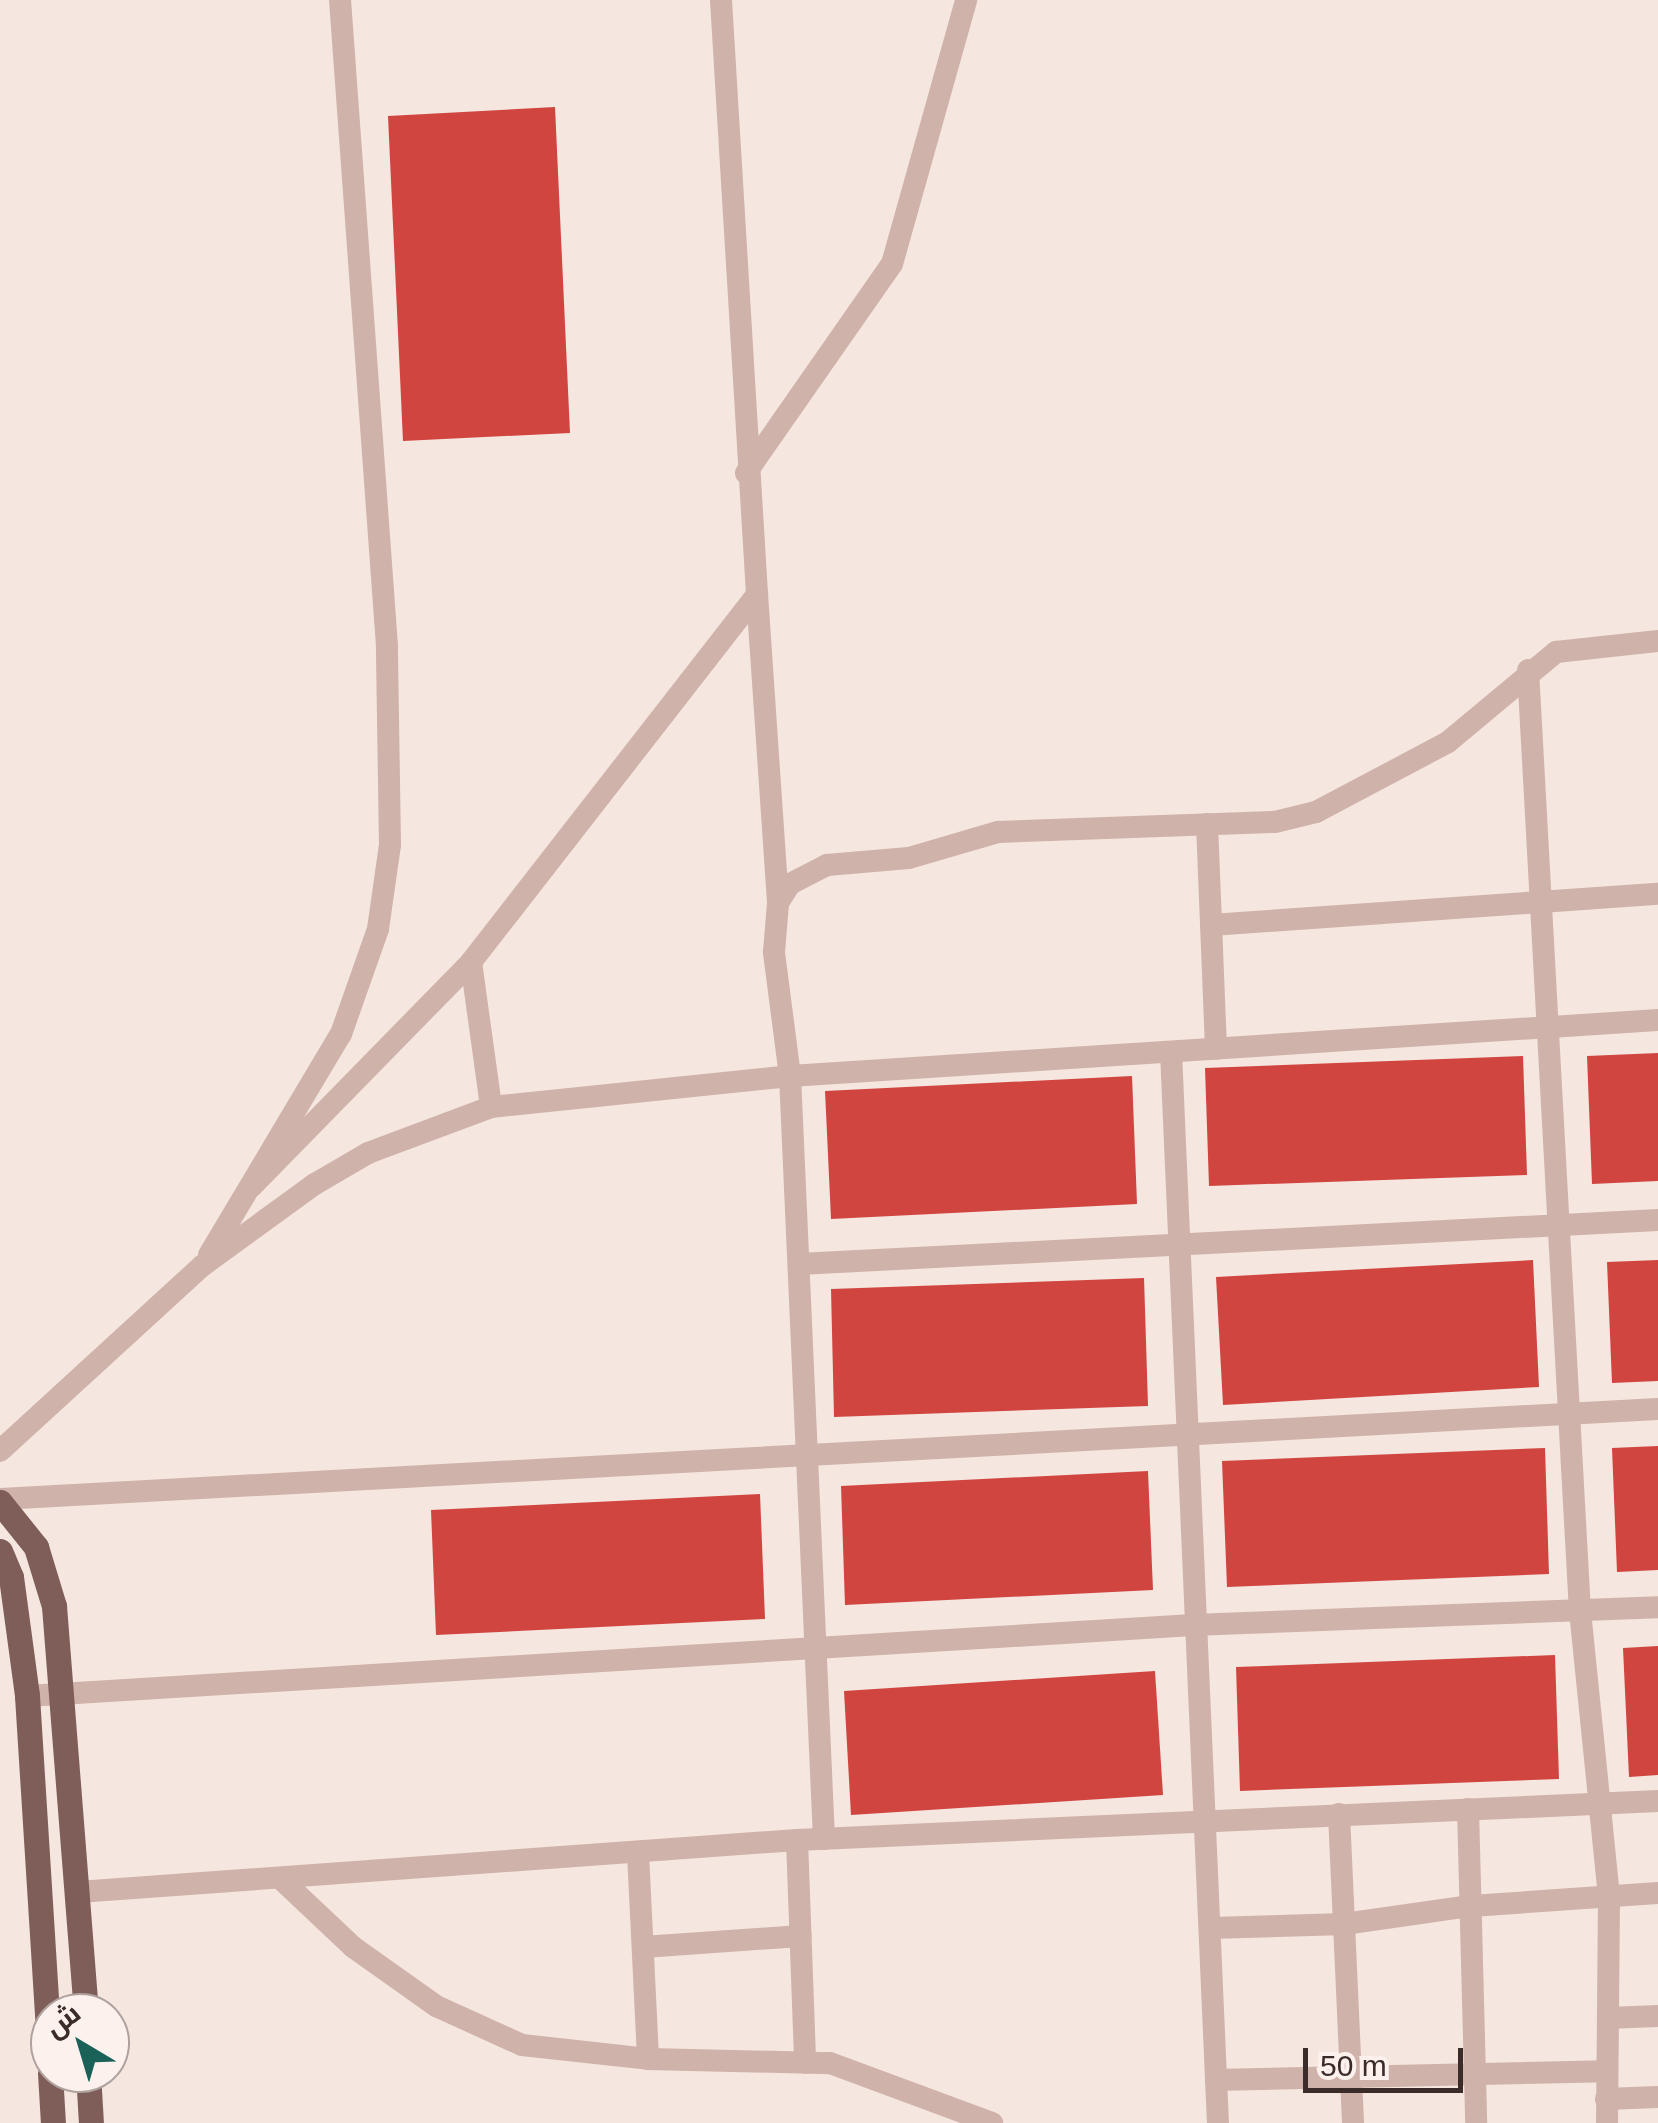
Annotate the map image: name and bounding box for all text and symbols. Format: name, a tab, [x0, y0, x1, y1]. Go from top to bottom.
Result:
north arrow	[30, 1993, 130, 2093]
text: ش	[39, 1997, 86, 2044]
scale bar	[1308, 2028, 1468, 2090]
text: 50 m	[1320, 2049, 1387, 2082]

